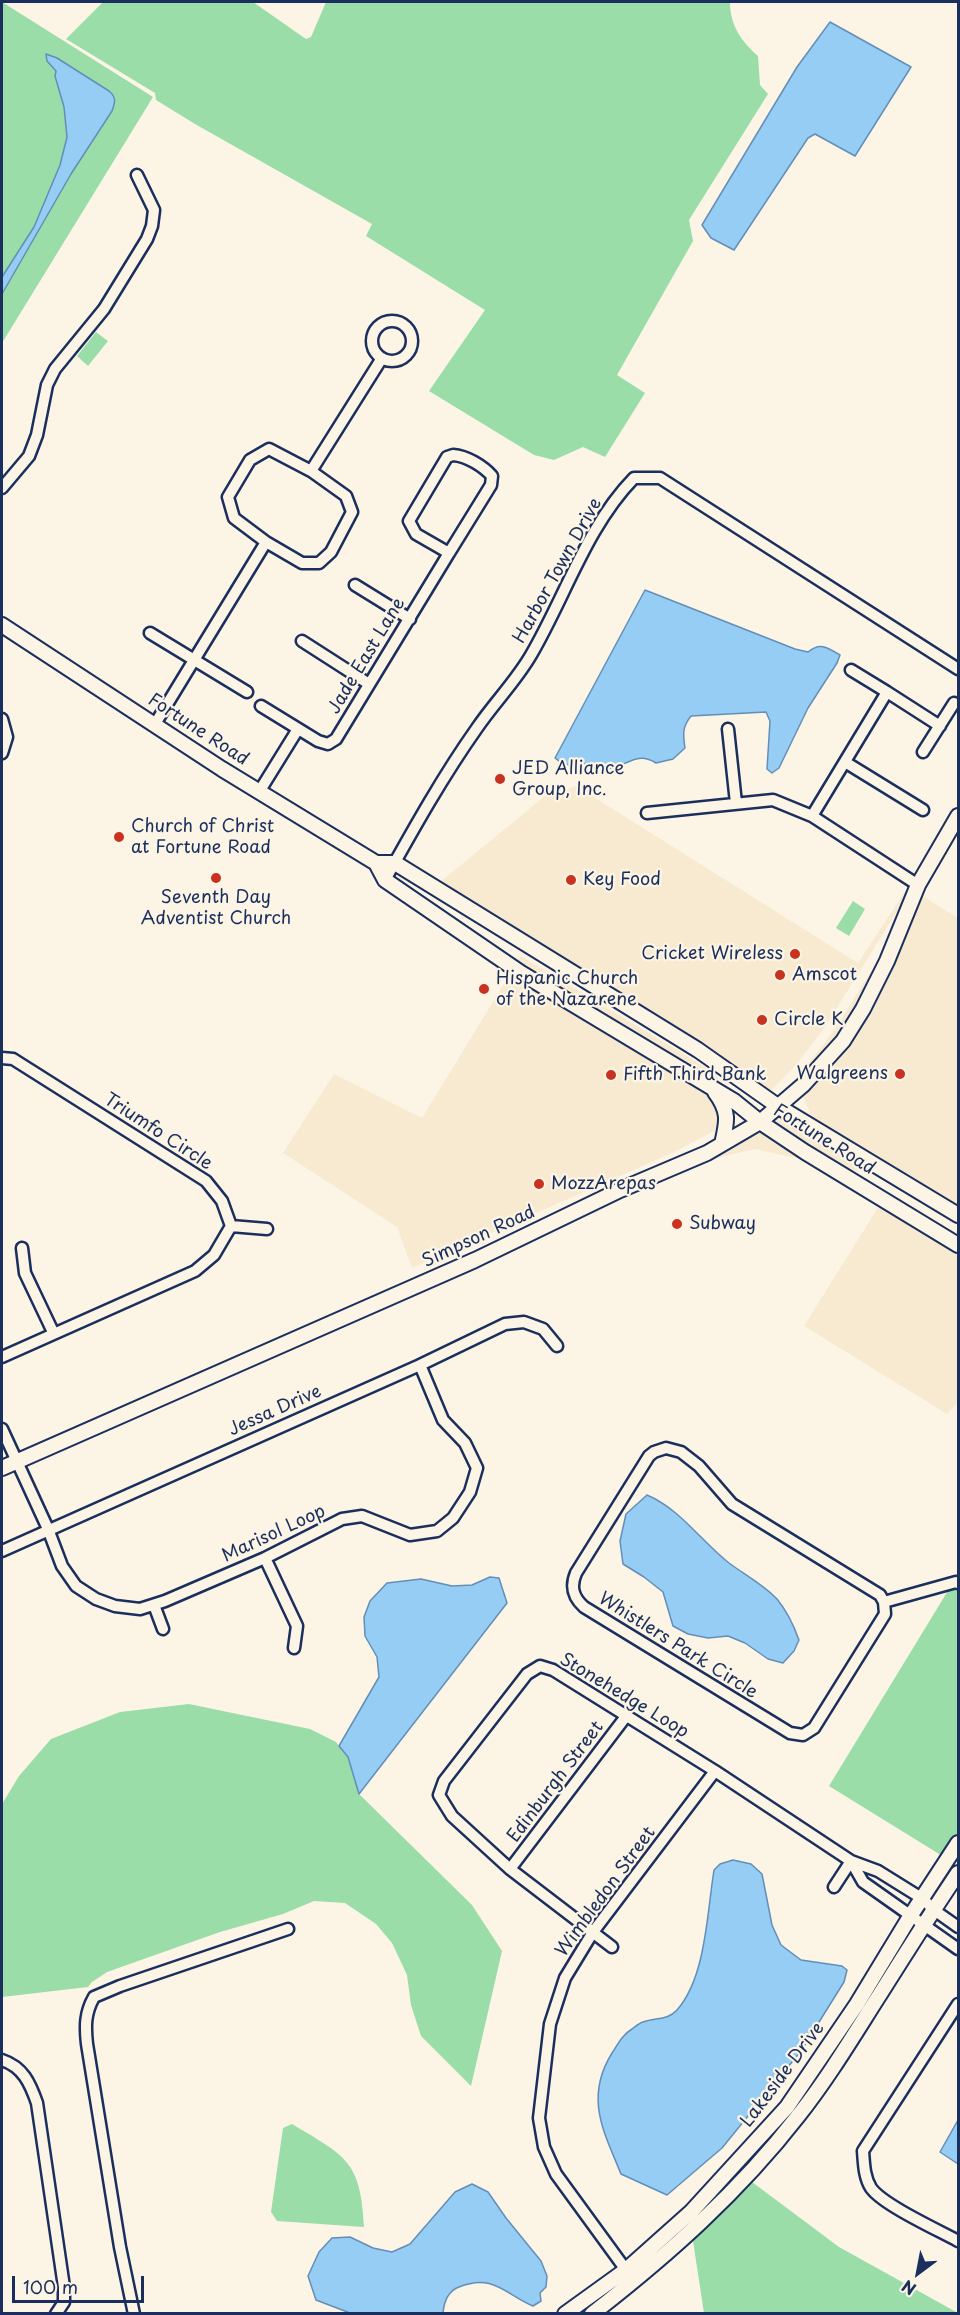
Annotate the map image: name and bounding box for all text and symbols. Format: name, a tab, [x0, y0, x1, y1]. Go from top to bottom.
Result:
street label: Harbor Town Drive	[509, 495, 607, 647]
street label: Jade East Lane	[324, 594, 410, 718]
street label: Fortune Road	[144, 689, 252, 771]
place label: JED Alliance Group, Inc.	[512, 758, 624, 800]
marker: JED Alliance Group, Inc.	[493, 772, 507, 786]
place label: Church of Christ at Fortune Road	[131, 816, 274, 858]
marker: Church of Christ at Fortune Road	[112, 830, 126, 844]
place label: Key Food	[583, 869, 661, 891]
marker: Seventh Day Adventist Church	[209, 871, 223, 885]
marker: Key Food	[564, 873, 578, 887]
place label: Seventh Day Adventist Church	[141, 887, 291, 930]
place label: Cricket Wireless	[641, 943, 783, 965]
marker: Cricket Wireless	[788, 947, 802, 961]
place label: Amscot	[792, 964, 857, 986]
place label: Hispanic Church of the Nazarene	[496, 968, 638, 1010]
marker: Amscot	[773, 968, 787, 982]
marker: Hispanic Church of the Nazarene	[477, 982, 491, 996]
place label: Circle K	[774, 1009, 844, 1031]
marker: Circle K	[755, 1013, 769, 1027]
place label: Walgreens	[797, 1063, 888, 1085]
place label: Fifth Third Bank	[623, 1064, 766, 1086]
marker: Walgreens	[893, 1067, 907, 1081]
marker: Fifth Third Bank	[604, 1068, 618, 1082]
street label: Triumfo Circle	[100, 1089, 216, 1175]
street label: Fortune Road	[769, 1100, 879, 1180]
place label: MozzArepas	[551, 1173, 656, 1195]
marker: MozzArepas	[532, 1177, 546, 1191]
street label: Simpson Road	[419, 1201, 539, 1273]
place label: Subway	[689, 1213, 756, 1235]
marker: Subway	[670, 1217, 684, 1231]
street label: Jessa Drive	[225, 1381, 325, 1441]
street label: Marisol Loop	[219, 1501, 329, 1567]
street label: Whistlers Park Circle	[595, 1588, 761, 1704]
street label: Stonehedge Loop	[555, 1649, 693, 1743]
street label: Edinburgh Street	[503, 1717, 609, 1847]
street label: Wimbledon Street	[552, 1823, 660, 1961]
street label: Lakeside Drive	[737, 2018, 829, 2132]
north arrow	[888, 2243, 948, 2303]
scale bar	[15, 2264, 147, 2302]
text: 100 m	[23, 2273, 78, 2300]
text: N	[897, 2275, 920, 2302]

